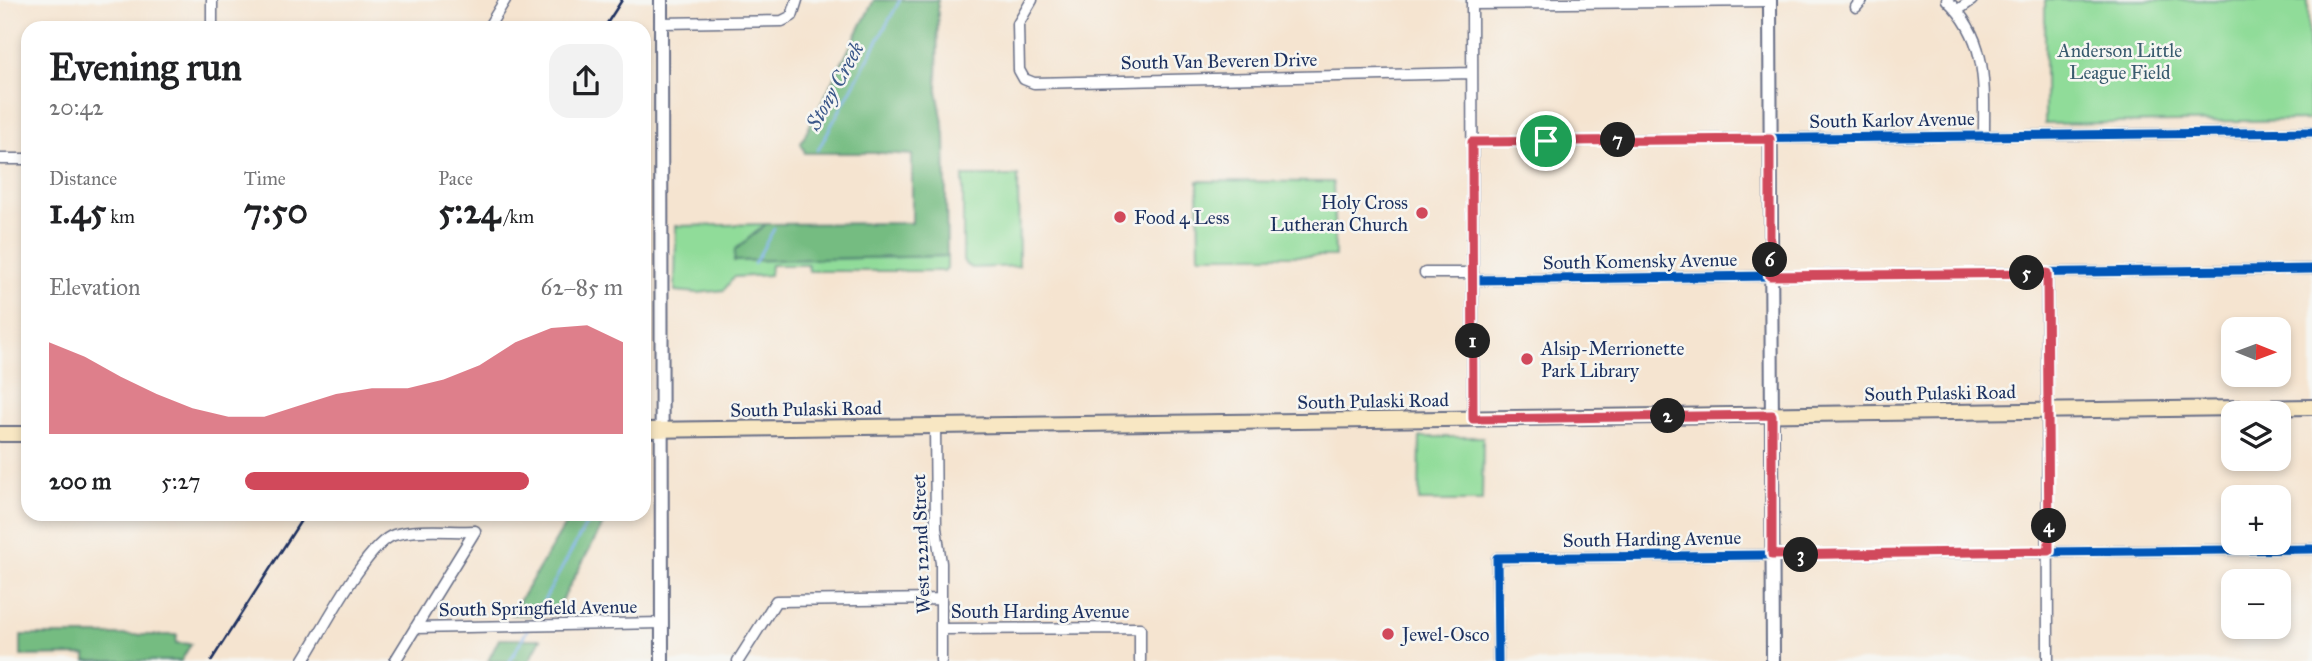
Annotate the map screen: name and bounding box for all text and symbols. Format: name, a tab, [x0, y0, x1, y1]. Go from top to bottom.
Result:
water label: Stony Creek	[800, 37, 870, 135]
park label: Anderson Little League Field	[2057, 39, 2182, 85]
text: Evening run	[49, 44, 242, 90]
button: share	[549, 44, 623, 118]
street label: South Van Beveren Drive	[1120, 48, 1318, 74]
text: 20:42	[49, 93, 104, 121]
street label: South Karlov Avenue	[1809, 107, 1975, 133]
pin	[1516, 111, 1576, 171]
icon: arrive	[1527, 122, 1565, 160]
pin: 7	[1600, 122, 1636, 158]
text: 7	[1612, 128, 1623, 151]
text: Distance	[49, 167, 117, 190]
text: Time	[244, 167, 286, 190]
text: Pace	[438, 167, 473, 190]
text: 1.45	[49, 190, 106, 233]
text: 7:50	[244, 190, 308, 233]
text: 5:24	[438, 190, 500, 233]
place label: Holy Cross Lutheran Church	[1270, 191, 1408, 236]
text: km	[106, 205, 135, 228]
text: /km	[500, 205, 534, 228]
marker: Holy Cross Lutheran Church	[1414, 205, 1430, 221]
place label: Food 4 Less	[1134, 206, 1230, 229]
marker: Food 4 Less	[1112, 209, 1128, 225]
pin: 6	[1752, 243, 1788, 278]
street label: South Komensky Avenue	[1542, 248, 1738, 274]
text: 6	[1765, 248, 1774, 271]
pin: 5	[2010, 256, 2044, 290]
text: 5	[2022, 261, 2031, 284]
text: Elevation	[49, 273, 140, 301]
text: 62–85 m	[541, 273, 623, 301]
north arrow	[2221, 317, 2291, 387]
map controls	[2221, 317, 2291, 639]
pin: 1	[1456, 324, 1490, 358]
text: 1	[1469, 329, 1476, 352]
place label: Alsip-Merrionette Park Library	[1540, 337, 1684, 382]
marker: Alsip-Merrionette Park Library	[1519, 351, 1535, 367]
street label: South Pulaski Road	[1864, 380, 2017, 406]
street label: South Pulaski Road	[1297, 388, 1450, 414]
street label: South Pulaski Road	[730, 396, 883, 422]
pin: 2	[1650, 398, 1686, 434]
button: layers	[2221, 401, 2291, 471]
text: 2	[1663, 404, 1672, 427]
text: 200 m	[49, 467, 111, 495]
text: 5:27	[161, 467, 201, 495]
street label: West 122nd Street	[907, 473, 935, 614]
button: +	[2221, 485, 2291, 555]
pin: 4	[2032, 508, 2066, 544]
text: 4	[2043, 514, 2054, 537]
street label: South Harding Avenue	[1562, 526, 1742, 553]
pin: 3	[1784, 538, 1818, 572]
text: 3	[1797, 543, 1804, 566]
button: −	[2221, 569, 2291, 639]
street label: South Springfield Avenue	[438, 595, 638, 622]
street label: South Harding Avenue	[951, 600, 1129, 624]
place label: Jewel-Osco	[1400, 623, 1490, 647]
marker: Jewel-Osco	[1380, 626, 1396, 642]

